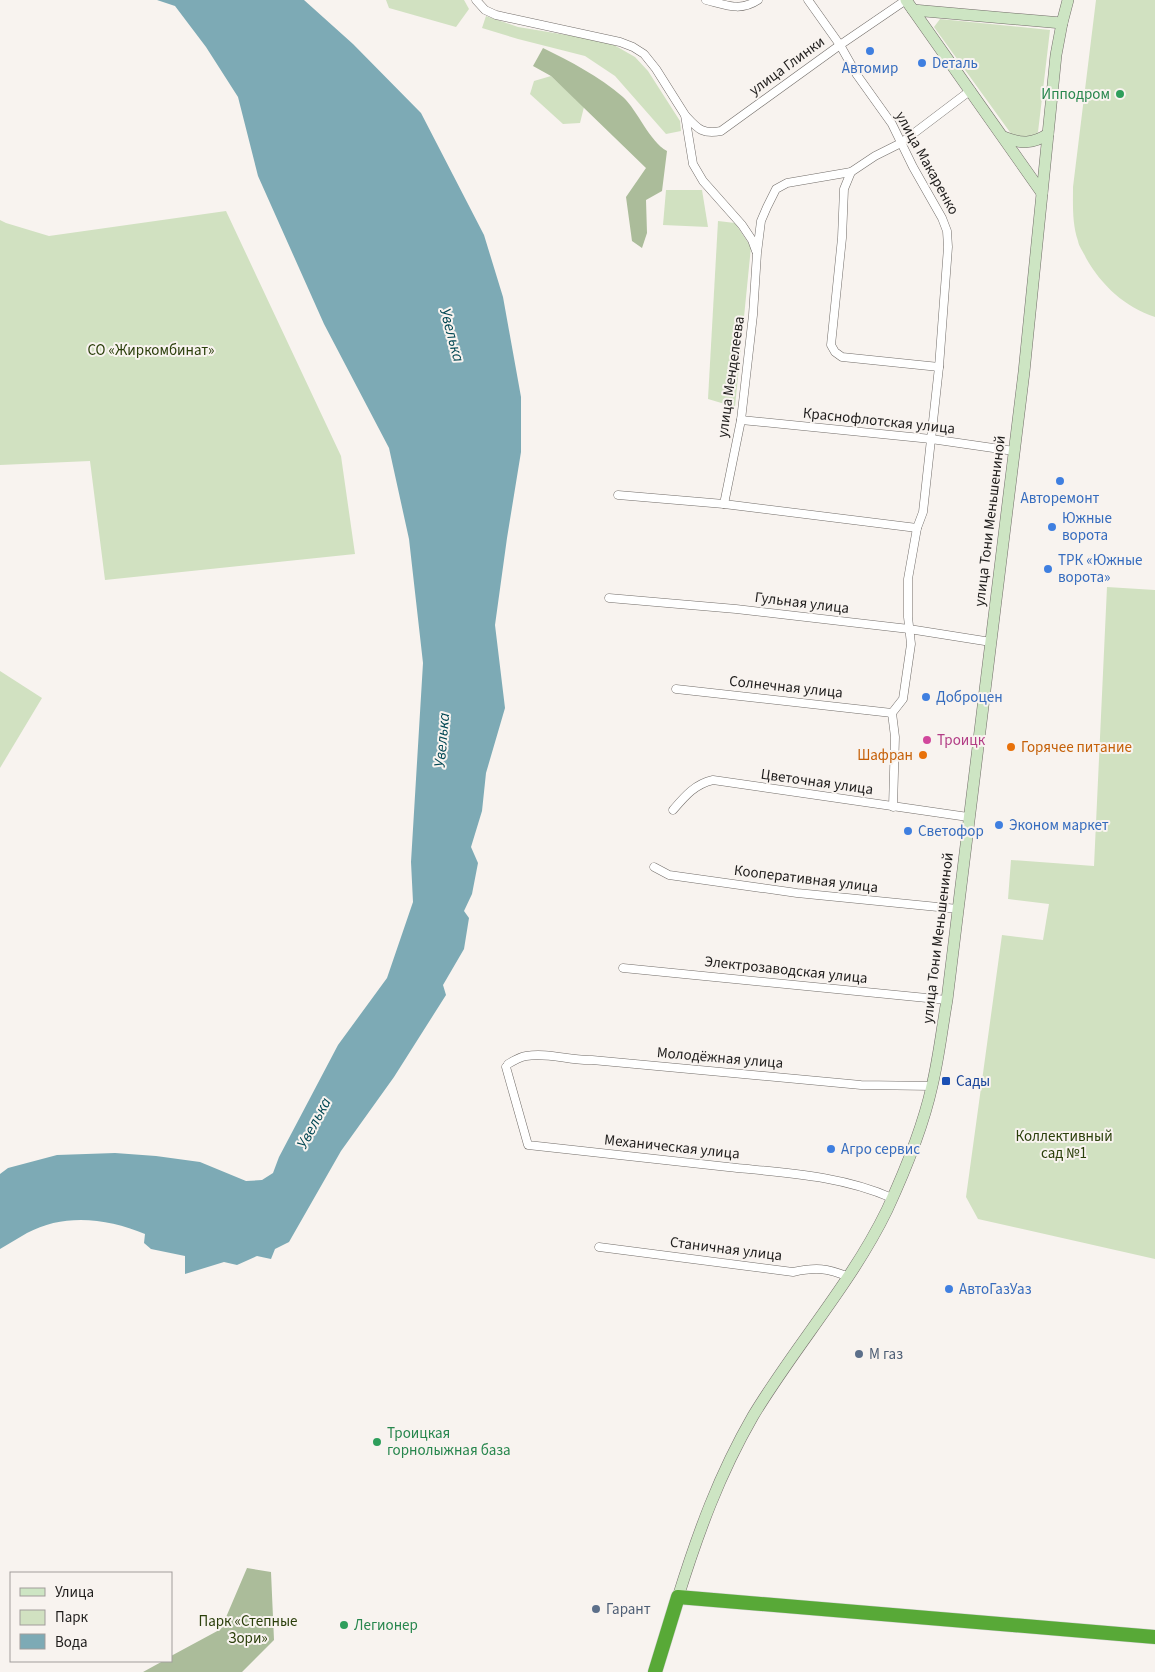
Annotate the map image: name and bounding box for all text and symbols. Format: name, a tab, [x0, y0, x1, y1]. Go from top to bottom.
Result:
street label: улица Глинки	[745, 31, 829, 101]
marker: Автомир	[864, 45, 876, 57]
place label: Dеталь	[932, 53, 978, 74]
marker: Dеталь	[916, 57, 928, 69]
place label: Автомир	[842, 58, 898, 79]
place label: Ипподром	[1041, 84, 1110, 105]
marker: Ипподром	[1114, 88, 1126, 100]
street label: улица Макаренко	[890, 108, 964, 218]
water label: Увелька	[434, 306, 470, 365]
street label: улица Менделеева	[712, 315, 750, 439]
park label: СО «Жиркомбинат»	[87, 340, 215, 361]
street label: Краснофлотская улица	[802, 403, 956, 439]
street label: улица Тони Меньшениной	[969, 434, 1011, 608]
marker: Авторемонт	[1054, 475, 1066, 487]
place label: Авторемонт	[1021, 488, 1100, 509]
place label: Южные ворота	[1062, 508, 1112, 546]
marker: Южные ворота	[1046, 521, 1058, 533]
place label: ТРК «Южные ворота»	[1058, 550, 1143, 588]
marker: ТРК «Южные ворота»	[1042, 563, 1054, 575]
street label: Гульная улица	[754, 587, 850, 619]
street label: Солнечная улица	[728, 671, 844, 703]
place label: Доброцен	[936, 687, 1003, 708]
marker: Доброцен	[920, 691, 932, 703]
water label: Увелька	[429, 711, 455, 768]
place label: Троицк	[937, 730, 986, 751]
marker: Троицк	[921, 734, 933, 746]
place label: Горячее питание	[1021, 737, 1132, 758]
marker: Горячее питание	[1005, 741, 1017, 753]
place label: Шафран	[857, 745, 913, 766]
marker: Шафран	[917, 749, 929, 761]
street label: Цветочная улица	[759, 764, 875, 800]
place label: Эконом маркет	[1009, 815, 1109, 836]
marker: Эконом маркет	[993, 819, 1005, 831]
place label: Светофор	[918, 821, 984, 842]
marker: Светофор	[902, 825, 914, 837]
street label: улица Тони Меньшениной	[917, 851, 959, 1025]
street label: Кооперативная улица	[733, 860, 879, 898]
street label: Электрозаводская улица	[703, 951, 869, 989]
street label: Молодёжная улица	[656, 1042, 784, 1074]
place label: Сады	[956, 1071, 990, 1092]
marker: Сады	[940, 1075, 952, 1087]
water label: Увелька	[291, 1093, 337, 1152]
park label: Коллективный сад №1	[1015, 1126, 1113, 1164]
street label: Механическая улица	[603, 1129, 741, 1165]
place label: Агро сервис	[841, 1139, 920, 1160]
marker: Агро сервис	[825, 1143, 837, 1155]
street label: Станичная улица	[669, 1232, 783, 1266]
place label: АвтоГазУаз	[959, 1279, 1032, 1300]
marker: АвтоГазУаз	[943, 1283, 955, 1295]
place label: М газ	[869, 1344, 903, 1365]
marker: М газ	[853, 1348, 865, 1360]
place label: Троицкая горнолыжная база	[387, 1423, 511, 1461]
marker: Троицкая горнолыжная база	[371, 1436, 383, 1448]
legend	[10, 1572, 172, 1662]
text: Улица	[55, 1582, 94, 1603]
place label: Гарант	[606, 1599, 651, 1620]
marker: Гарант	[590, 1603, 602, 1615]
text: Парк	[55, 1607, 89, 1628]
park label: Парк «Степные Зори»	[199, 1611, 298, 1649]
place label: Легионер	[354, 1615, 418, 1636]
marker: Легионер	[338, 1619, 350, 1631]
text: Вода	[55, 1632, 88, 1653]

